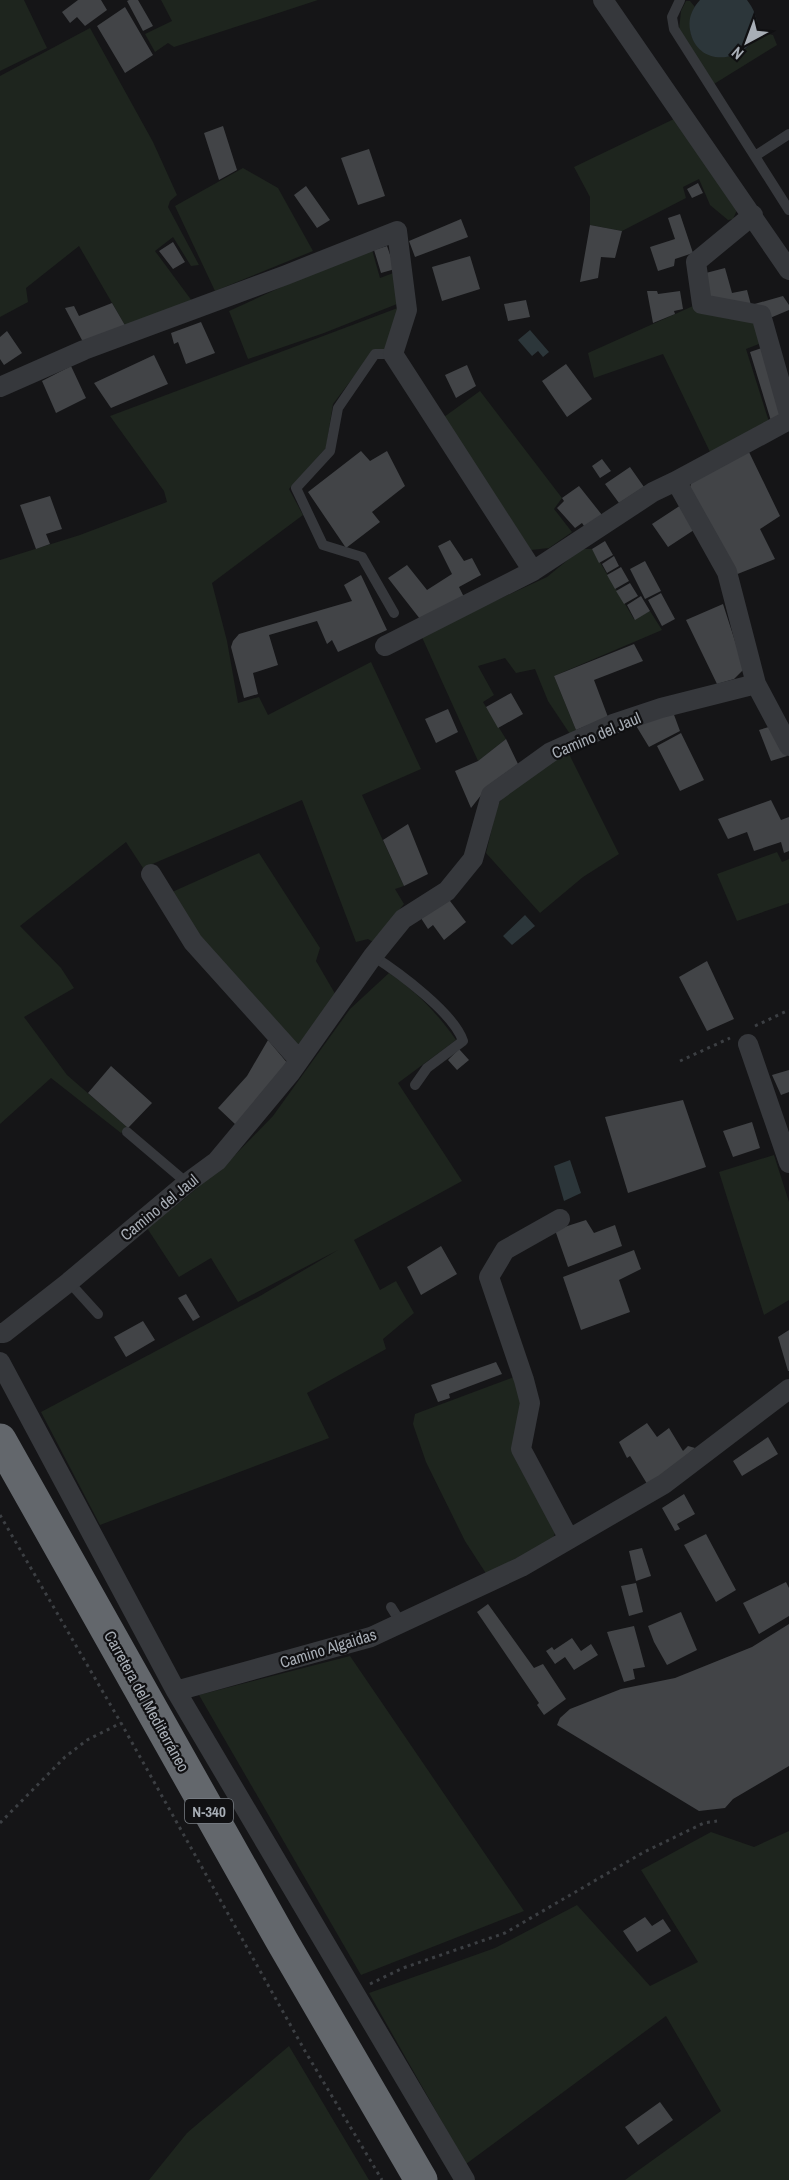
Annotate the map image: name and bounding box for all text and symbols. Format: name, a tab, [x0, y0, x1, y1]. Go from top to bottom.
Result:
north arrow	[717, 12, 777, 72]
text: N	[726, 42, 748, 65]
street label: Camino del Jaul	[548, 706, 644, 764]
street label: Camino del Jaul	[115, 1169, 203, 1245]
street label: Camino Algaidas	[277, 1623, 379, 1673]
street label: Carretera del Mediterráneo	[99, 1626, 195, 1776]
road number: N-340	[185, 1799, 233, 1823]

